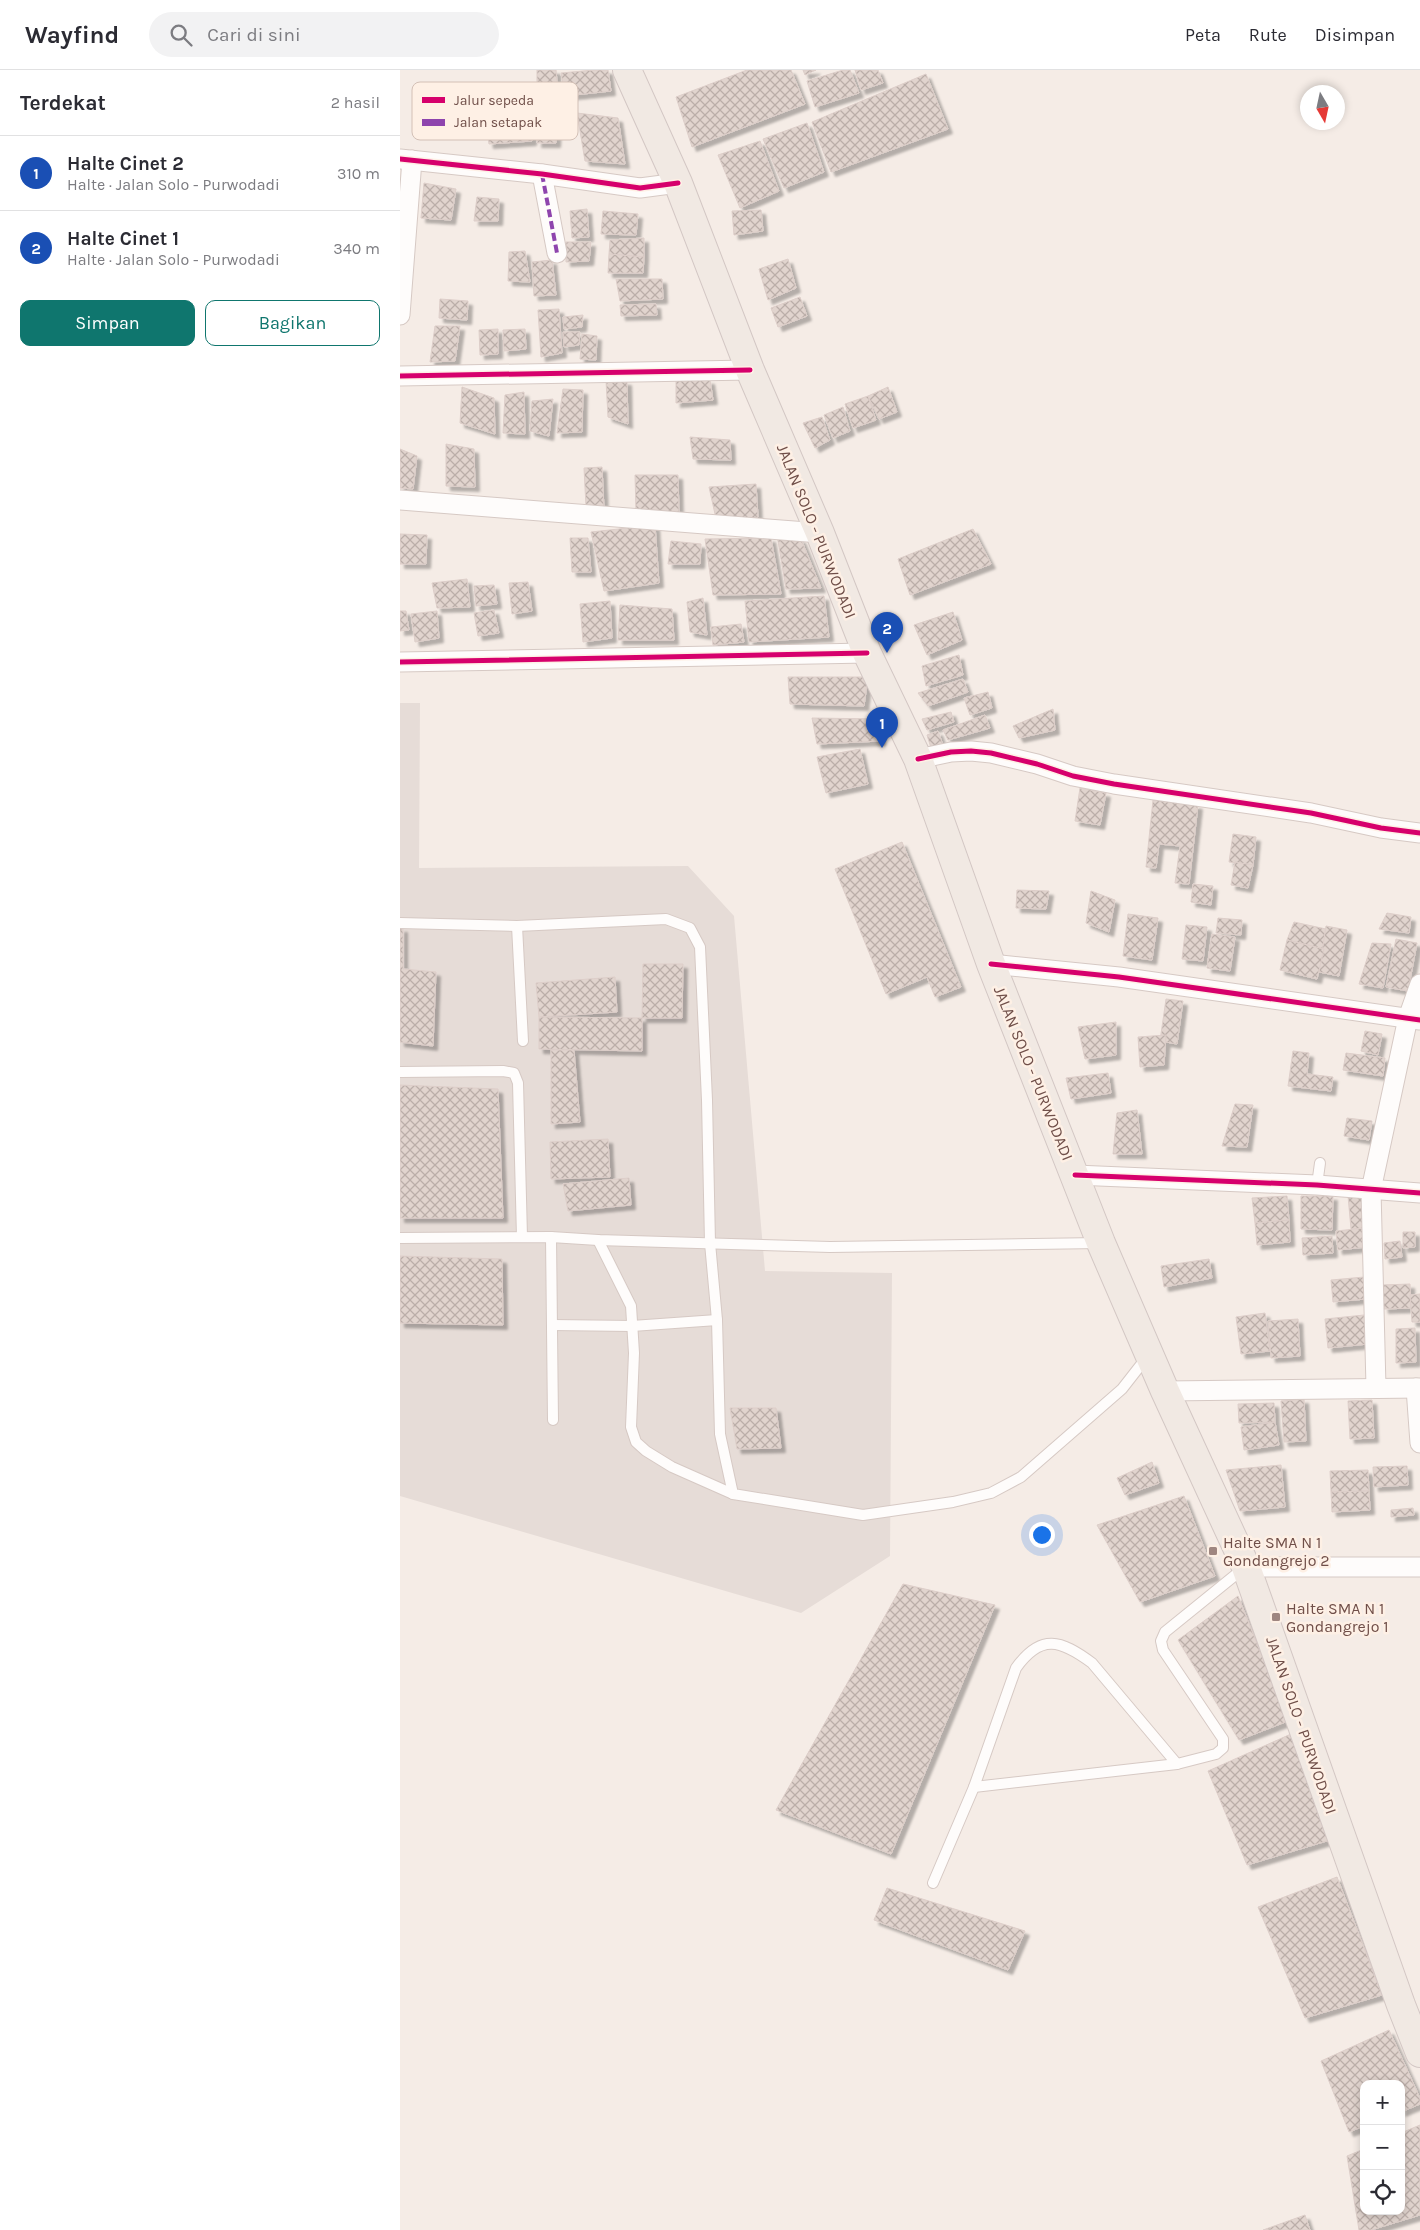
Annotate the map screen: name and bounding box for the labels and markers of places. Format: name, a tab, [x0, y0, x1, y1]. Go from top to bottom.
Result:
pin: 2	[871, 612, 903, 653]
pin: 1	[866, 707, 898, 748]
place label: Halte SMA N 1 Gondangrejo 2	[1223, 1533, 1330, 1570]
marker: Halte SMA N 1 Gondangrejo 2	[1207, 1545, 1219, 1557]
place label: Halte SMA N 1 Gondangrejo 1	[1286, 1599, 1389, 1636]
marker: Halte SMA N 1 Gondangrejo 1	[1270, 1611, 1282, 1623]

